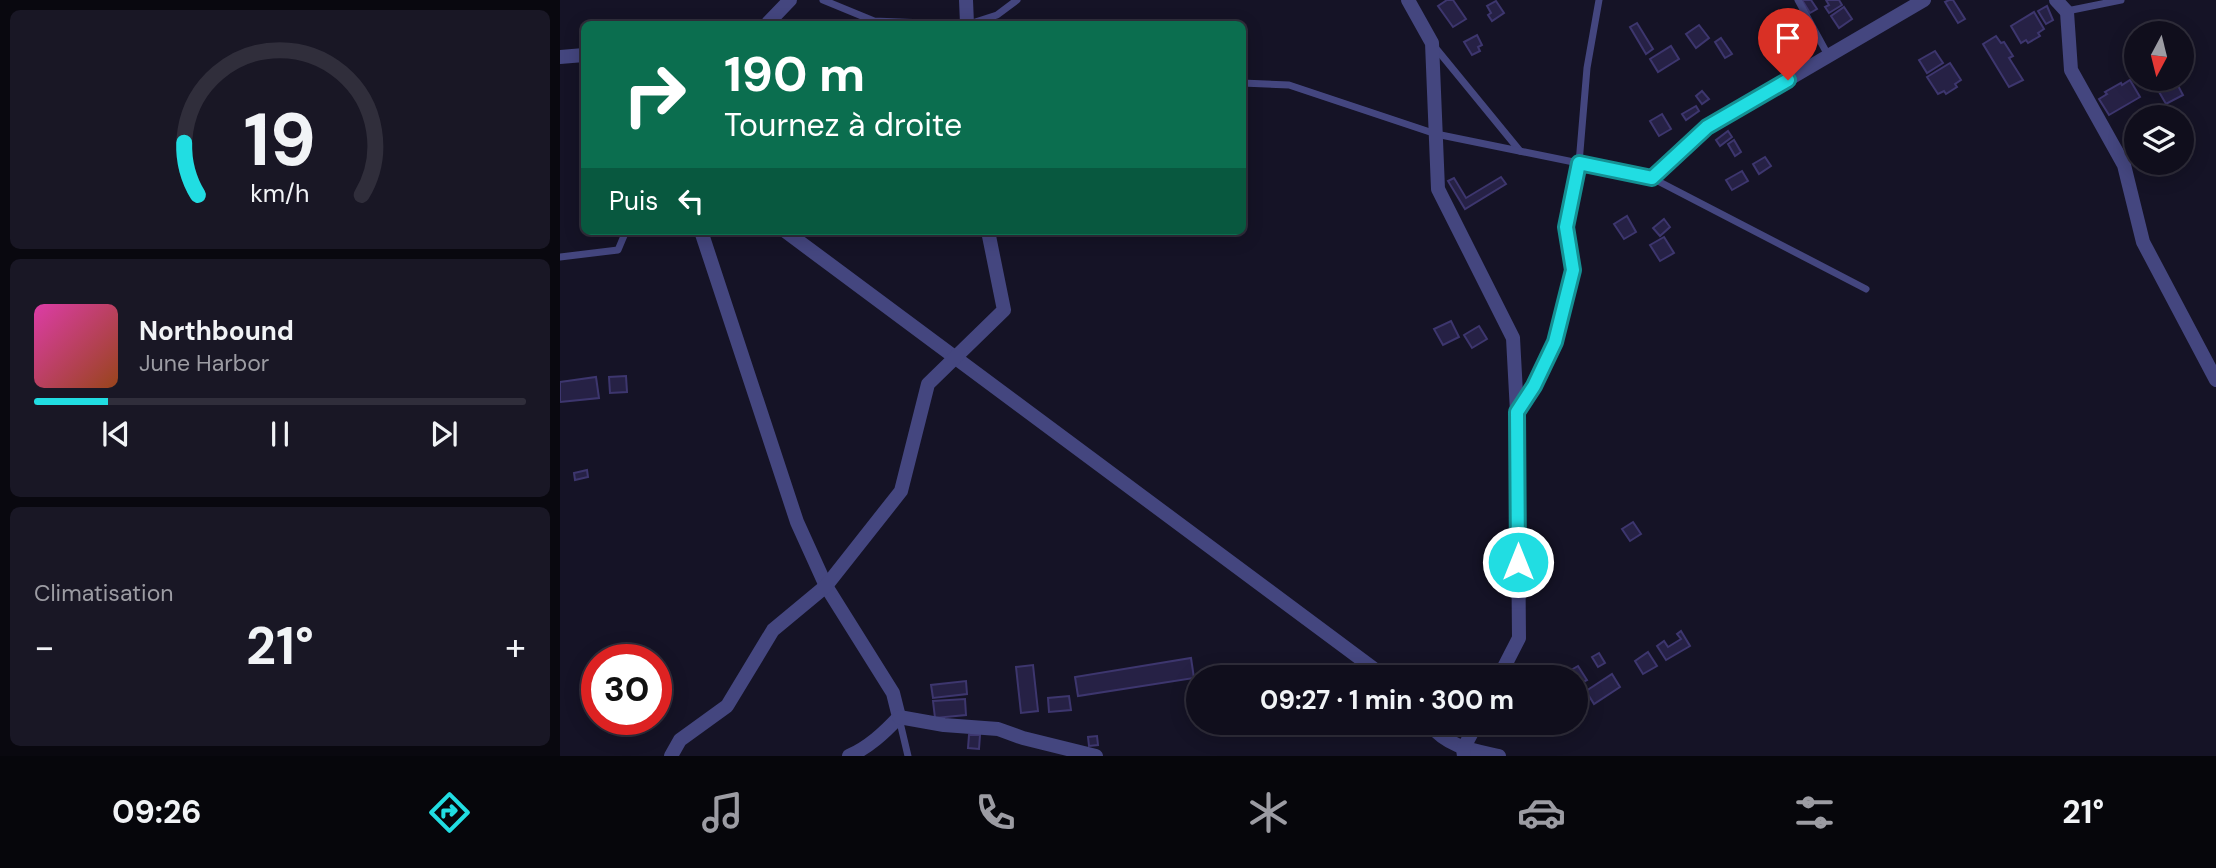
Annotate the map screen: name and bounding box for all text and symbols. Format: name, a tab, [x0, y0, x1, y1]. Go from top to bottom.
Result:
pin	[1758, 8, 1818, 80]
icon: arrive	[1769, 19, 1807, 57]
north arrow	[2124, 21, 2194, 91]
map controls	[2124, 21, 2194, 175]
text: 190 m	[724, 42, 865, 106]
icon: right	[609, 49, 700, 140]
text: 19	[244, 94, 316, 189]
text: Tournez à droite	[724, 104, 962, 146]
button: layers	[2124, 105, 2194, 175]
text: km/h	[250, 177, 310, 210]
icon: left	[672, 182, 710, 220]
text: Puis	[609, 184, 658, 218]
text: Northbound	[139, 314, 294, 348]
text: June Harbor	[139, 348, 269, 378]
icon: previous	[97, 415, 135, 453]
icon: pause	[261, 415, 299, 453]
icon: next	[425, 415, 463, 453]
position arrow	[1481, 525, 1555, 599]
text: Climatisation	[34, 578, 173, 608]
text: 21°	[246, 612, 314, 680]
text: −	[34, 622, 55, 672]
text: +	[505, 622, 526, 672]
speed limit sign: 30	[581, 644, 672, 735]
text: 09:27 · 1 min · 300 m	[1260, 683, 1514, 717]
icon: directions	[425, 788, 474, 837]
icon: music	[698, 788, 747, 837]
icon: phone	[971, 788, 1020, 837]
icon: climate	[1244, 788, 1293, 837]
icon: car	[1517, 788, 1566, 837]
icon: filters	[1790, 788, 1839, 837]
text: 09:26	[112, 791, 202, 833]
text: 21°	[2062, 791, 2104, 833]

